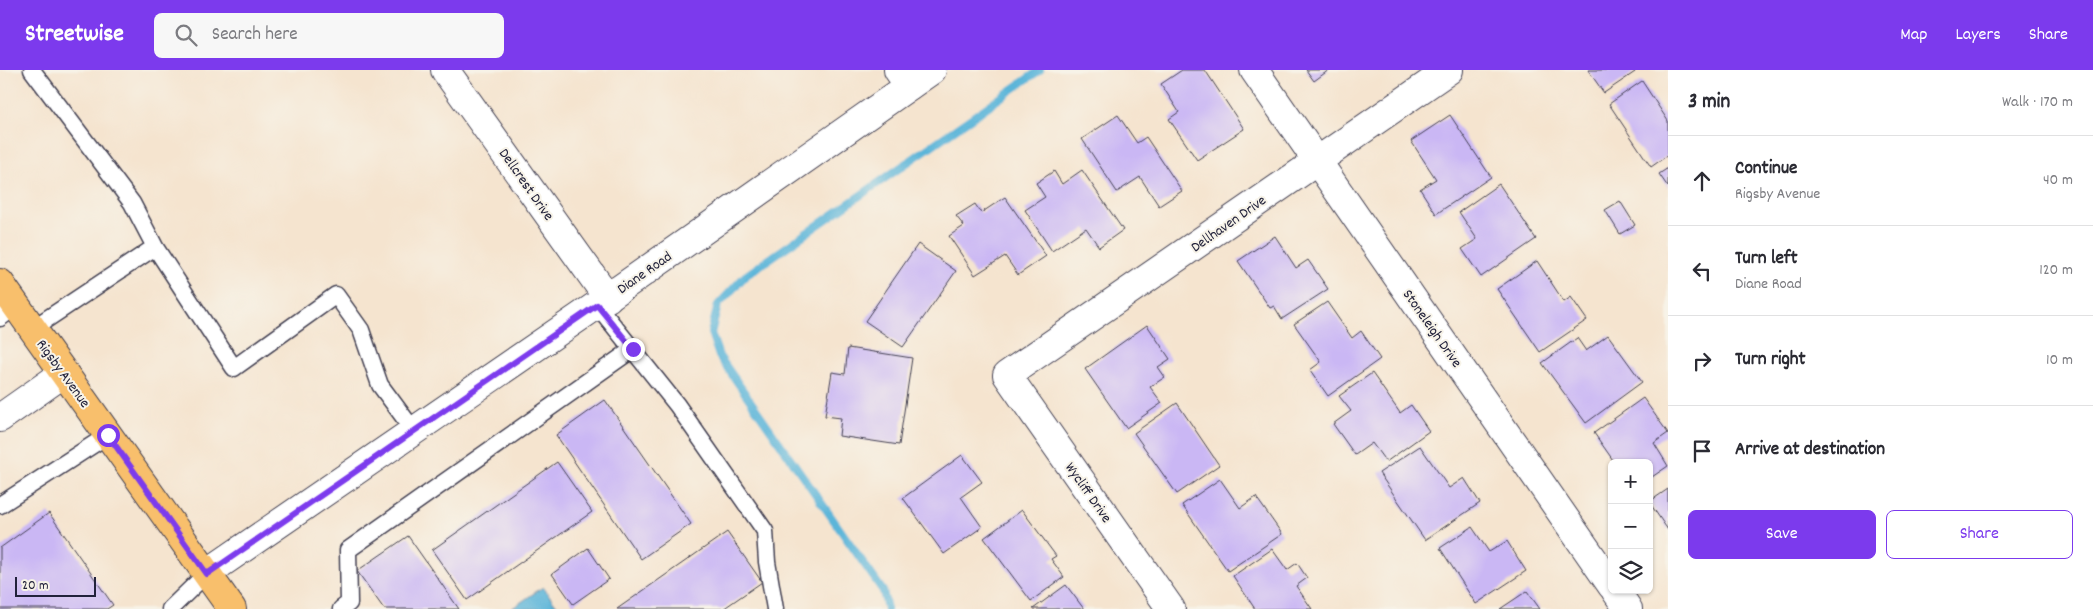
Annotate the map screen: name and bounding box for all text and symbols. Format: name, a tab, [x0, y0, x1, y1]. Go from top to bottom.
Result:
search box	[154, 13, 504, 58]
text: Streetwise	[25, 18, 124, 52]
icon: search	[172, 21, 200, 49]
text: Search here	[212, 22, 298, 49]
text: Map	[1900, 23, 1927, 48]
text: Layers	[1955, 23, 2001, 48]
text: Share	[2029, 23, 2068, 48]
text: 3 min	[1688, 88, 1730, 118]
text: Walk · 170 m	[2002, 91, 2073, 114]
street label: Dellcrest Drive	[492, 144, 559, 226]
text: Continue	[1735, 156, 1797, 183]
icon: ahead	[1688, 167, 1716, 195]
text: 40 m	[2043, 169, 2073, 192]
text: Rigsby Avenue	[1735, 183, 1820, 206]
street label: Dellhaven Drive	[1187, 190, 1272, 259]
text: Turn left	[1735, 246, 1798, 273]
street label: Diane Road	[613, 247, 677, 301]
icon: left	[1688, 257, 1716, 285]
text: 120 m	[2039, 259, 2073, 282]
text: Diane Road	[1735, 273, 1802, 296]
street label: Stoneleigh Drive	[1396, 286, 1467, 373]
street label: Rigsby Avenue	[30, 335, 95, 413]
route end	[622, 338, 645, 361]
icon: right	[1688, 347, 1716, 375]
text: Turn right	[1735, 347, 1806, 374]
text: 10 m	[2046, 349, 2073, 372]
route start	[97, 424, 120, 447]
icon: arrive	[1688, 437, 1716, 465]
text: Arrive at destination	[1735, 437, 1885, 464]
street label: Wycliff Drive	[1058, 458, 1117, 528]
map controls	[1608, 459, 1653, 594]
button: +	[1608, 459, 1653, 504]
button: −	[1608, 504, 1653, 549]
button: Save	[1688, 510, 1876, 559]
button: Share	[1886, 510, 2073, 559]
button: layers	[1608, 549, 1653, 594]
scale bar	[15, 574, 96, 597]
text: 20 m	[22, 576, 49, 596]

